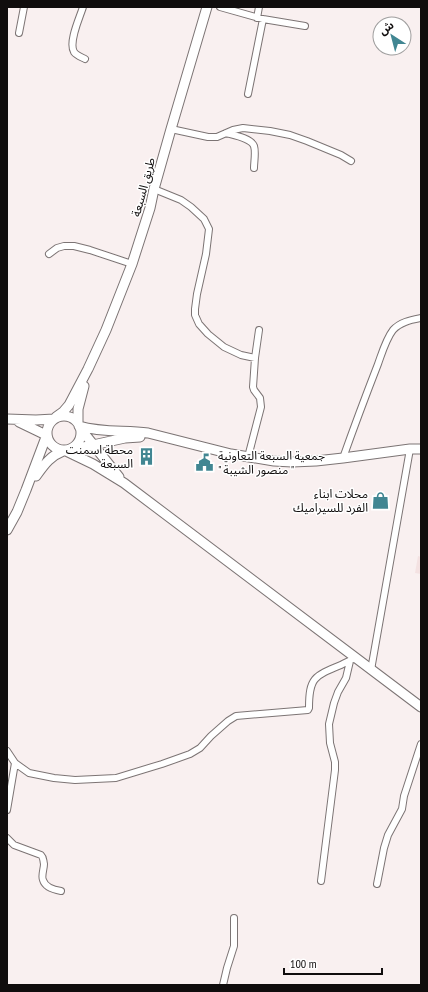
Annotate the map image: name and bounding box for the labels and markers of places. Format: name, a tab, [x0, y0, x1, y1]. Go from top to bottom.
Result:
place label: محطة اسمنت السبعة	[66, 442, 133, 471]
building icon: محطة اسمنت السبعة	[136, 446, 156, 466]
place label: جمعية السبعة التعاونية " منصور الشيبة "	[218, 448, 325, 477]
public building icon: جمعية السبعة التعاونية " منصور الشيبة "	[195, 452, 215, 472]
place label: محلات ابناء الفرد للسيراميك	[293, 486, 368, 515]
shop icon: محلات ابناء الفرد للسيراميك	[371, 490, 391, 510]

